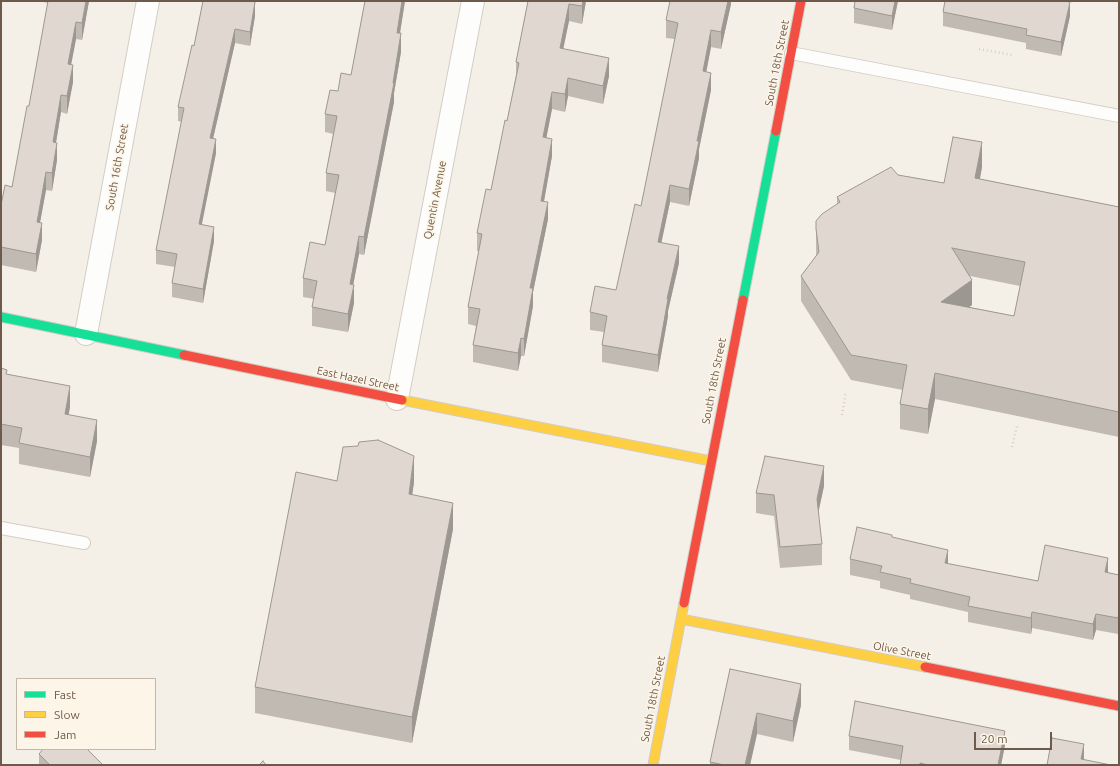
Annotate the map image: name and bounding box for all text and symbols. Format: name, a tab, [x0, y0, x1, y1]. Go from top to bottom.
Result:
street label: South 18th Street	[762, 19, 792, 107]
street label: South 16th Street	[103, 123, 131, 211]
street label: Quentin Avenue	[421, 159, 449, 241]
street label: South 18th Street	[699, 337, 729, 425]
street label: East Hazel Street	[316, 364, 400, 394]
street label: Olive Street	[872, 639, 932, 663]
street label: South 18th Street	[638, 655, 668, 743]
legend	[16, 678, 156, 750]
text: Fast	[54, 688, 76, 701]
text: Slow	[54, 708, 80, 721]
scale bar	[976, 724, 1054, 750]
text: Jam	[54, 728, 76, 741]
text: 20 m	[981, 732, 1008, 745]

